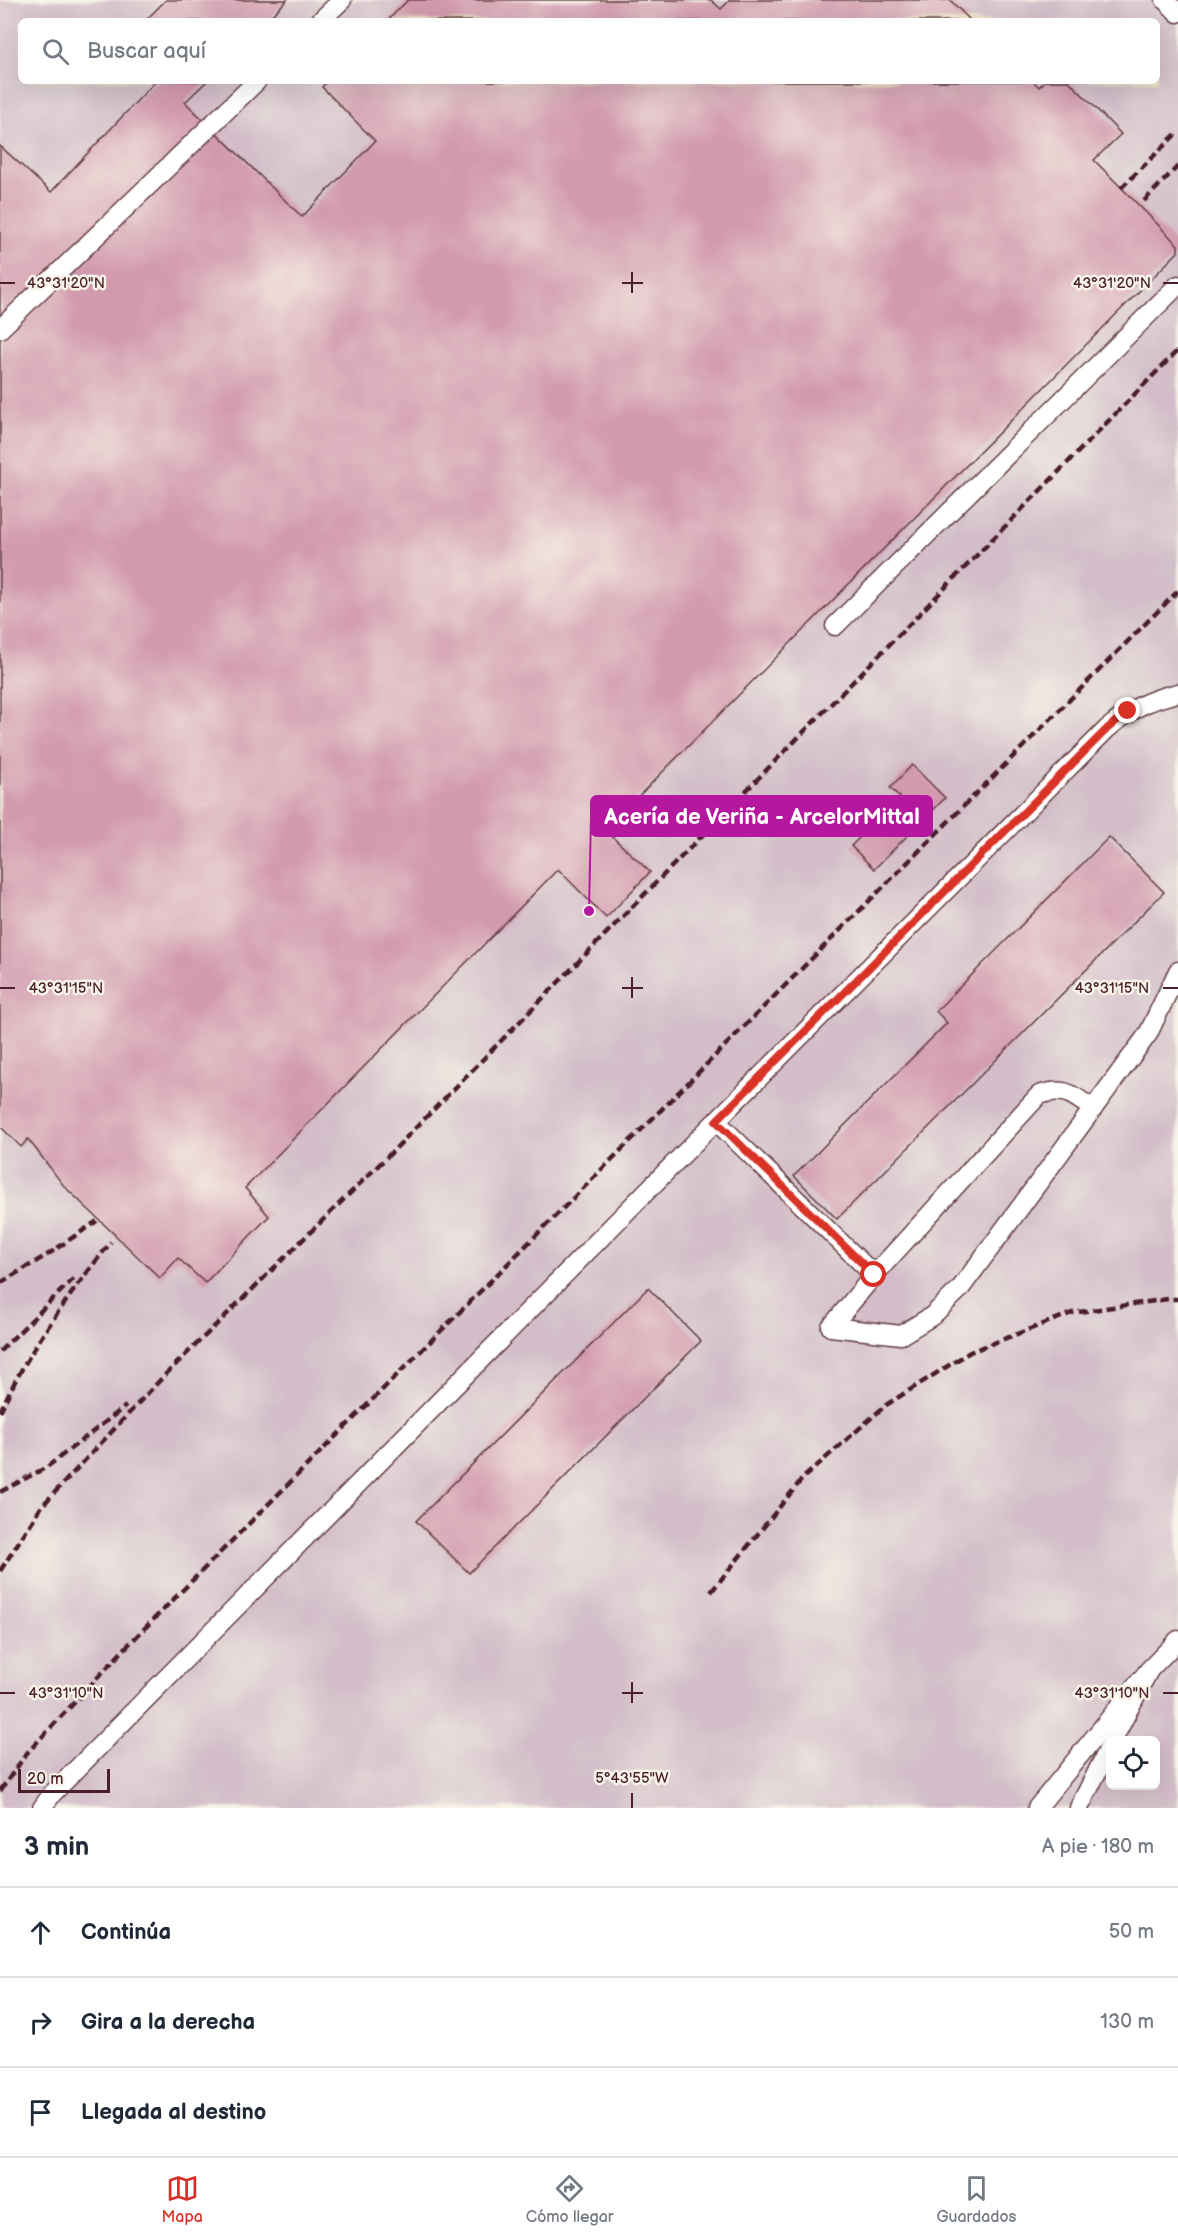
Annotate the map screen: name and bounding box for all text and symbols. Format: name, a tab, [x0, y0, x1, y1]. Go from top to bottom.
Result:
search box	[18, 18, 1160, 84]
icon: search	[39, 35, 72, 68]
text: Buscar aquí	[87, 38, 206, 65]
text: 43°31'20"N	[27, 274, 105, 293]
text: 43°31'20"N	[1073, 274, 1151, 293]
route end	[1114, 697, 1140, 723]
callout: Acería de Veriña - ArcelorMittal	[591, 796, 932, 836]
text: Acería de Veriña - ArcelorMittal	[603, 804, 920, 831]
text: 43°31'15"N	[29, 979, 103, 998]
text: 43°31'15"N	[1075, 979, 1149, 998]
route start	[860, 1261, 886, 1287]
text: 43°31'10"N	[29, 1684, 103, 1703]
text: 43°31'10"N	[1075, 1684, 1149, 1703]
map controls	[1106, 1736, 1160, 1790]
button: locate	[1106, 1736, 1160, 1790]
scale bar	[18, 1766, 110, 1794]
text: 5°43'55"W	[595, 1769, 669, 1788]
text: 20 m	[27, 1770, 63, 1789]
text: 3 min	[24, 1832, 89, 1863]
text: A pie · 180 m	[1042, 1835, 1154, 1859]
icon: ahead	[24, 1916, 57, 1949]
text: Continúa	[81, 1919, 171, 1946]
text: 50 m	[1109, 1920, 1154, 1944]
icon: right	[24, 2006, 57, 2039]
text: Gira a la derecha	[81, 2009, 255, 2036]
text: 130 m	[1100, 2010, 1154, 2034]
icon: arrive	[24, 2096, 57, 2129]
text: Llegada al destino	[81, 2099, 266, 2126]
tab: Mapa	[162, 2172, 203, 2227]
tab: Cómo llegar	[526, 2172, 614, 2227]
tab: Guardados	[937, 2172, 1016, 2227]

